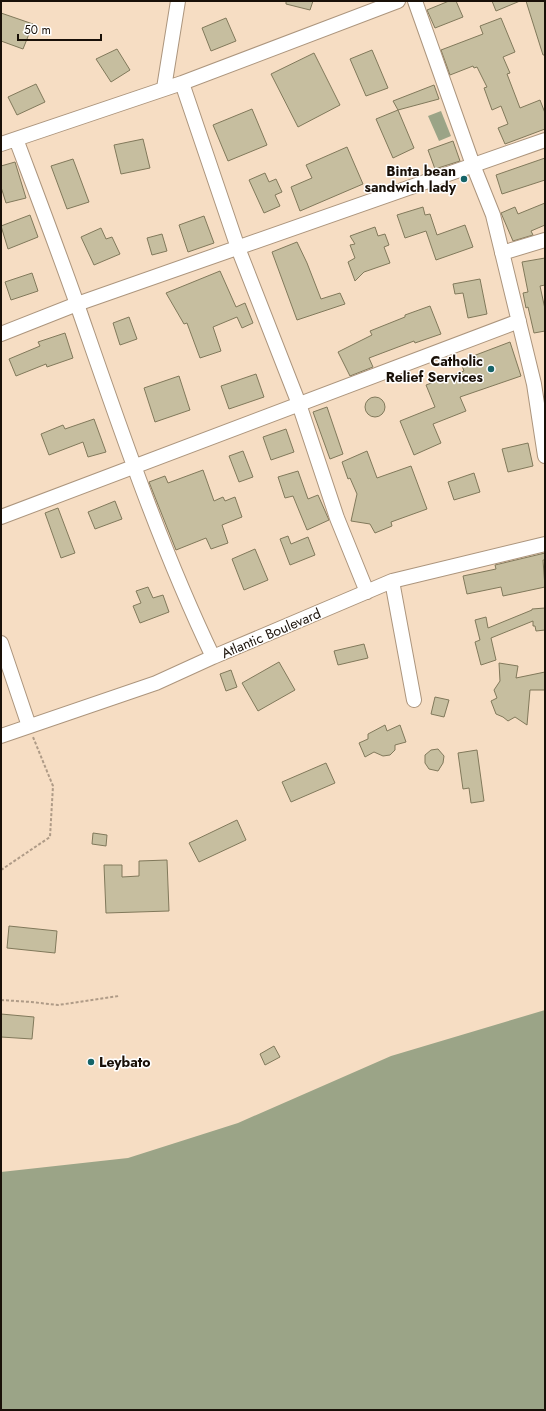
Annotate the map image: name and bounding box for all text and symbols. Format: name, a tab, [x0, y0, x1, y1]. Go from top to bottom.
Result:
scale bar	[18, 16, 101, 42]
text: 50 m	[24, 21, 51, 39]
place label: Binta bean sandwich lady	[365, 161, 457, 197]
marker: Binta bean sandwich lady	[459, 174, 469, 184]
place label: Catholic Relief Services	[386, 351, 484, 387]
marker: Catholic Relief Services	[486, 364, 496, 374]
street label: Atlantic Boulevard	[218, 603, 324, 663]
place label: Leybato	[99, 1052, 150, 1072]
marker: Leybato	[86, 1057, 96, 1067]

